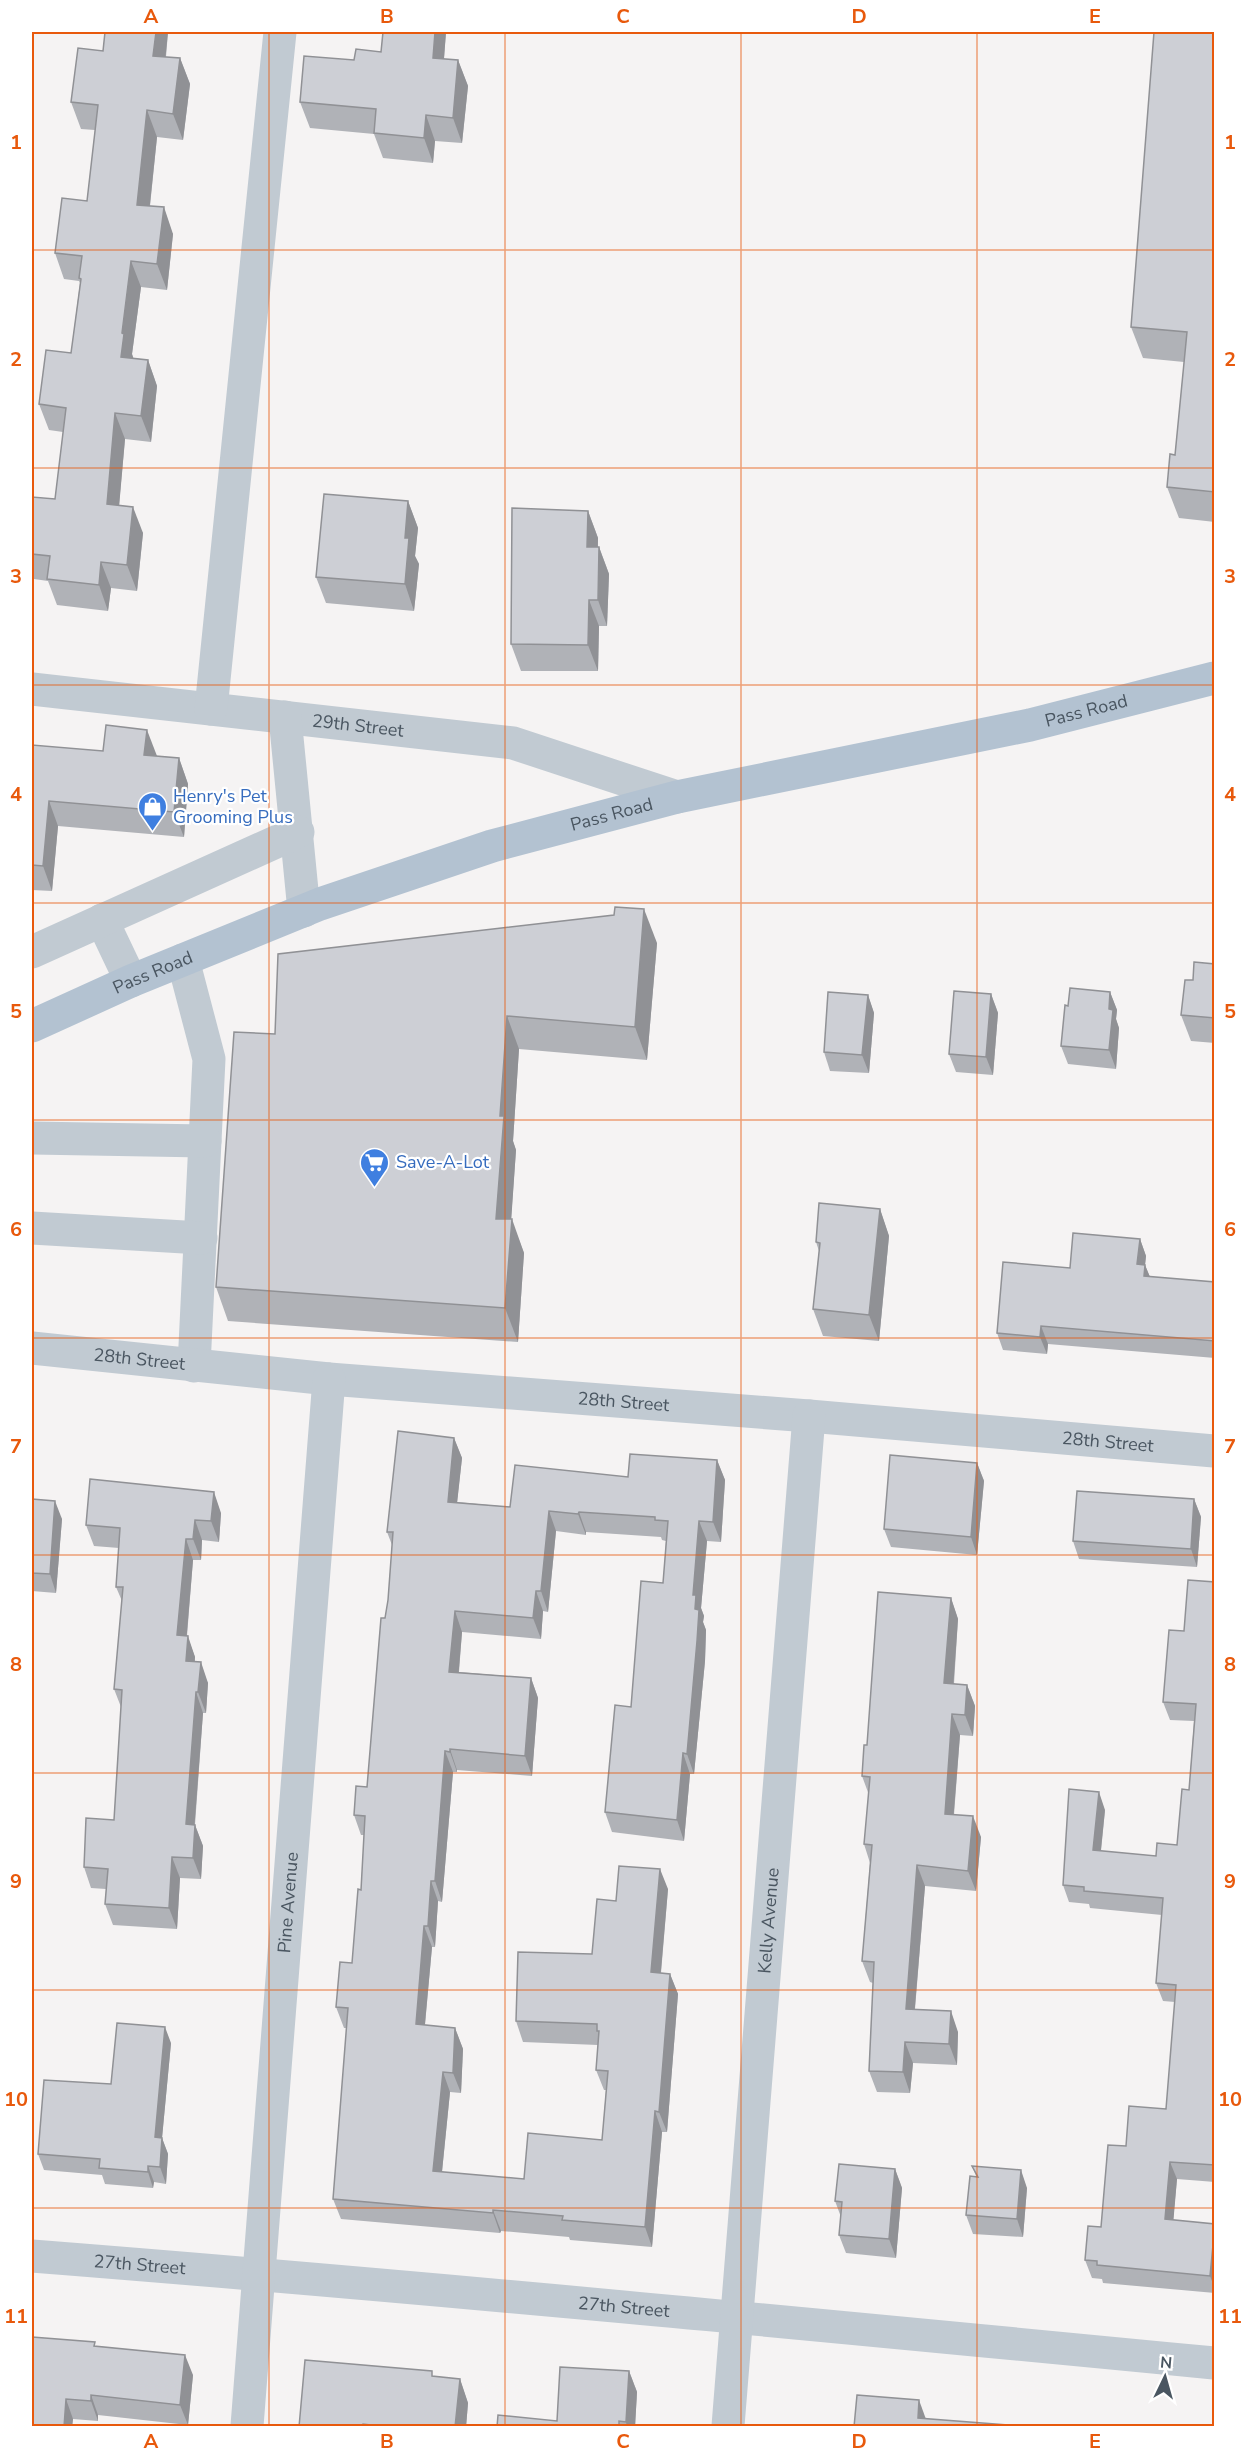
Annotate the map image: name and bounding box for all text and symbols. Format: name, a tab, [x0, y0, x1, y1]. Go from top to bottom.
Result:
text: A	[144, 3, 159, 30]
text: B	[380, 3, 394, 30]
text: C	[616, 3, 630, 30]
text: D	[851, 3, 867, 30]
text: E	[1089, 3, 1101, 30]
text: 1	[10, 129, 22, 156]
text: 1	[1224, 129, 1236, 156]
text: 2	[10, 346, 22, 373]
text: 2	[1224, 346, 1236, 373]
text: 3	[10, 563, 22, 590]
text: 3	[1224, 563, 1236, 590]
street label: Pass Road	[1042, 689, 1130, 733]
street label: 29th Street	[311, 709, 406, 743]
text: 4	[10, 781, 22, 808]
text: 4	[1224, 781, 1236, 808]
place label: Henry's Pet Grooming Plus	[173, 784, 293, 829]
shop icon: Henry's Pet Grooming Plus	[136, 790, 168, 832]
street label: Pass Road	[568, 792, 655, 837]
street label: Pass Road	[109, 945, 196, 1000]
text: 5	[10, 998, 22, 1025]
text: 5	[1224, 998, 1236, 1025]
supermarket icon: Save-A-Lot	[359, 1146, 391, 1188]
place label: Save-A-Lot	[396, 1150, 490, 1174]
text: 6	[10, 1216, 22, 1243]
text: 6	[1224, 1216, 1236, 1243]
street label: 28th Street	[92, 1343, 187, 1376]
street label: 28th Street	[577, 1386, 671, 1417]
street label: 28th Street	[1061, 1426, 1155, 1458]
text: 7	[10, 1433, 22, 1460]
text: 7	[1224, 1433, 1236, 1460]
text: 8	[10, 1651, 22, 1678]
text: 8	[1224, 1651, 1236, 1678]
street label: Pine Avenue	[272, 1851, 304, 1954]
street label: Kelly Avenue	[752, 1867, 785, 1975]
text: 9	[10, 1868, 22, 1895]
text: 9	[1224, 1868, 1236, 1895]
text: 10	[4, 2086, 28, 2113]
text: 10	[1218, 2086, 1242, 2113]
street label: 27th Street	[93, 2249, 187, 2280]
street label: 27th Street	[577, 2291, 671, 2323]
text: 11	[4, 2303, 28, 2330]
text: 11	[1218, 2303, 1242, 2330]
north arrow	[1135, 2347, 1195, 2407]
text: N	[1159, 2352, 1173, 2375]
text: A	[144, 2428, 159, 2455]
text: B	[380, 2428, 394, 2455]
text: C	[616, 2428, 630, 2455]
text: D	[851, 2428, 867, 2455]
text: E	[1089, 2428, 1101, 2455]

